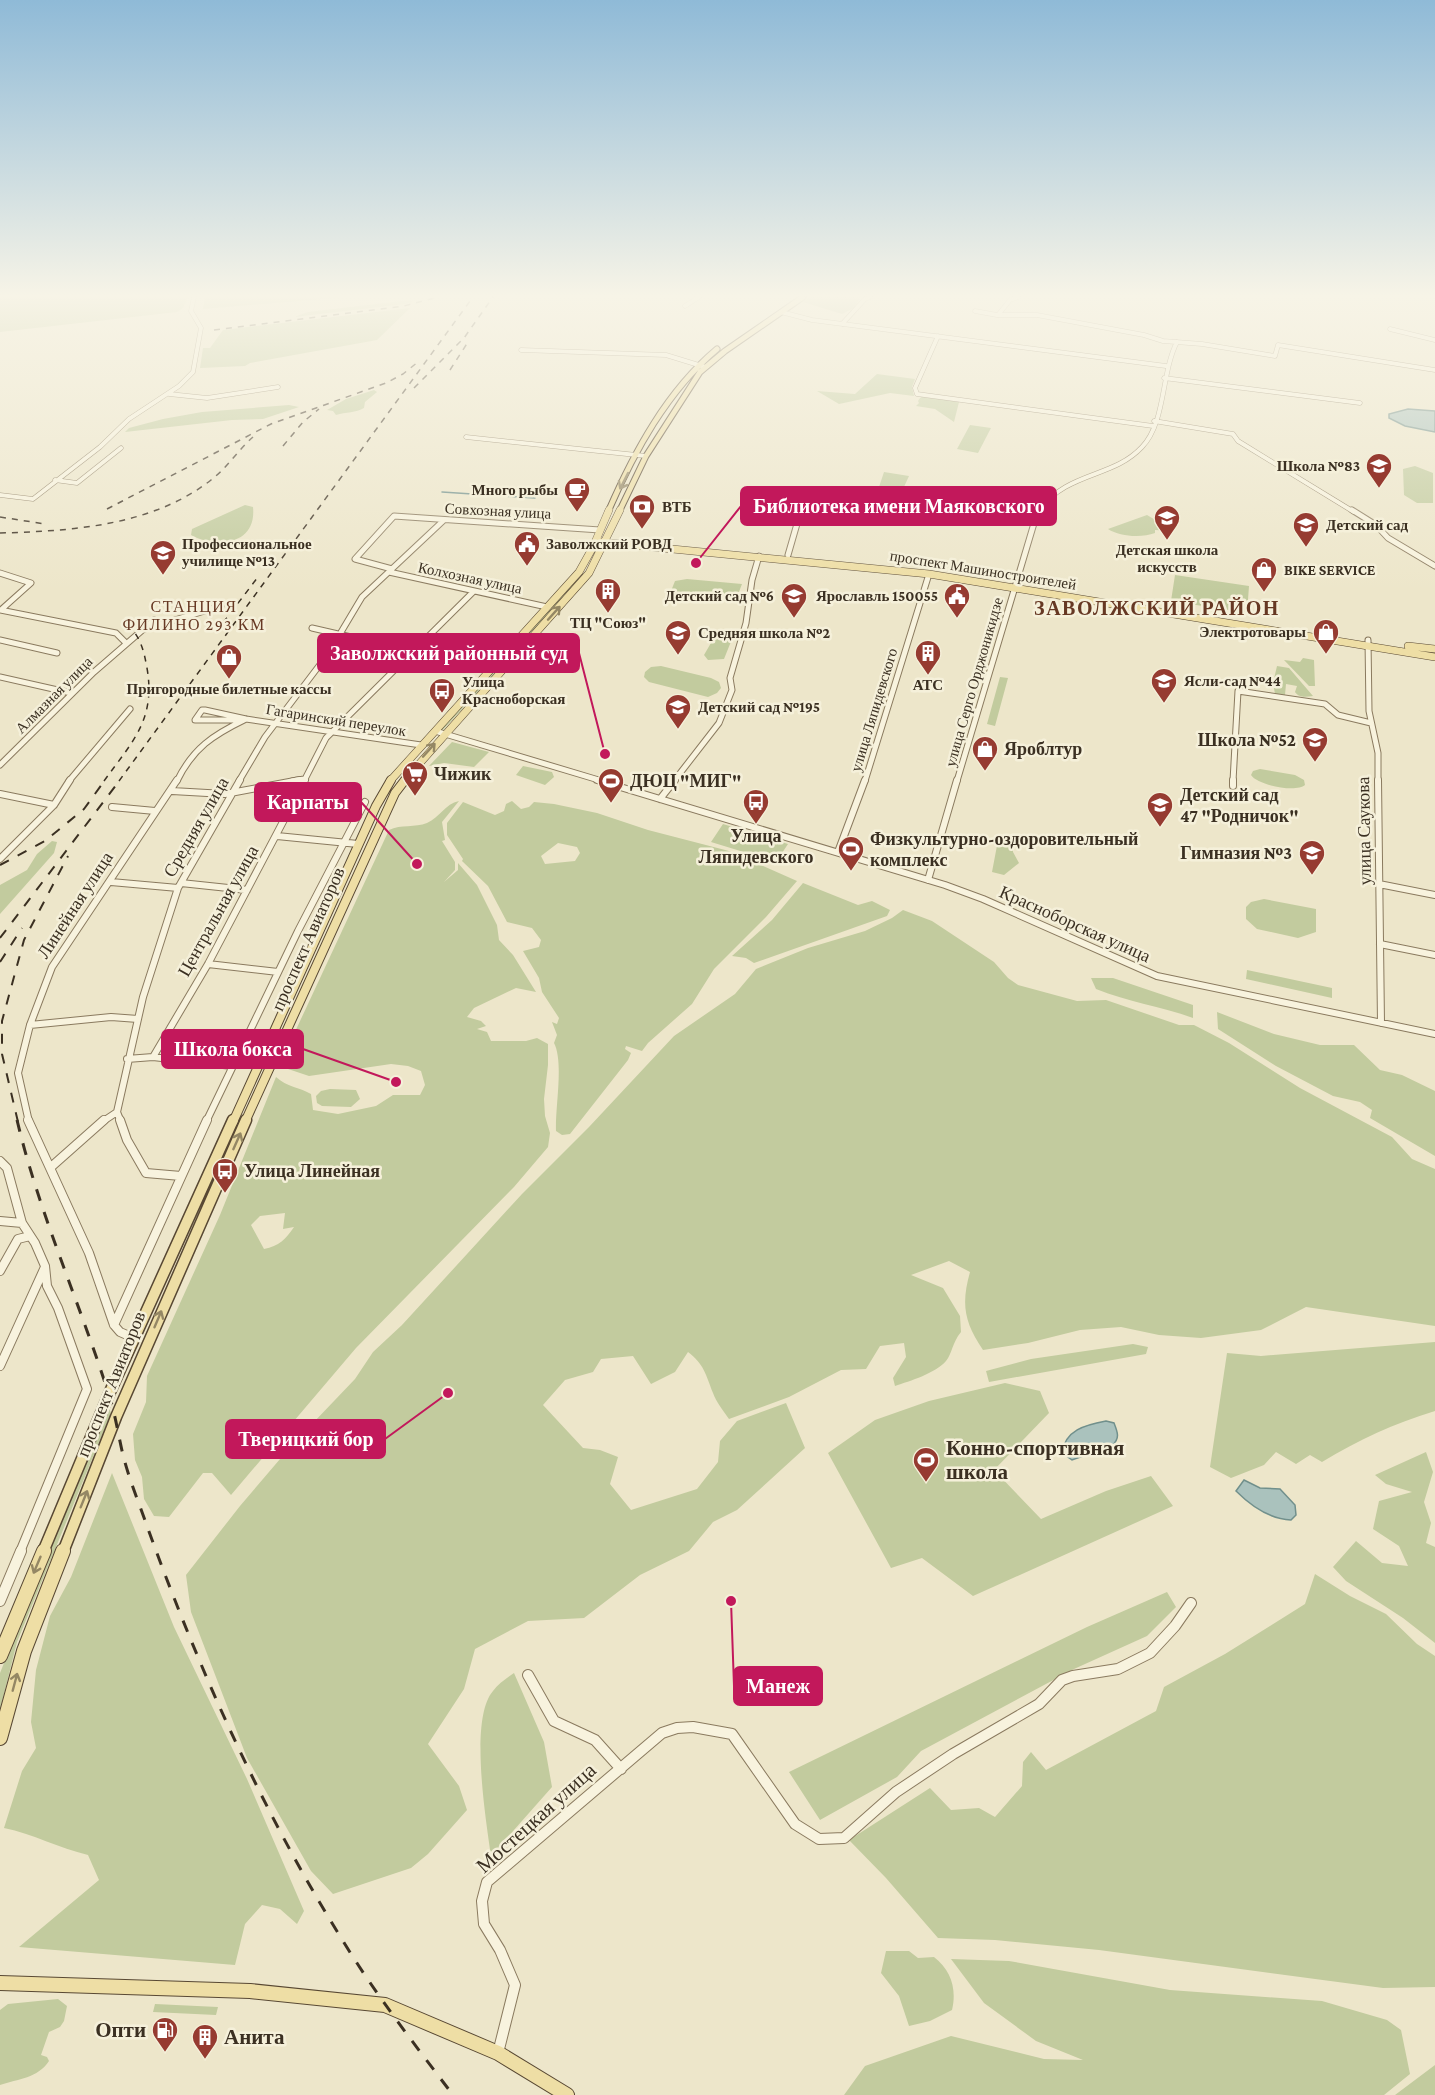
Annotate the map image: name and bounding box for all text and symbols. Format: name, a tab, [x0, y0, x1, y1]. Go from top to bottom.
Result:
school or university icon: Школа №83	[1364, 451, 1394, 489]
place label: Школа №83	[1277, 458, 1360, 474]
one-way arrow	[618, 471, 629, 489]
cafe icon: Много рыбы	[562, 475, 592, 513]
place label: Много рыбы	[472, 482, 558, 498]
callout: Библиотека имени Маяковского	[741, 487, 1056, 525]
bank icon: ВТБ	[627, 492, 657, 530]
text: Библиотека имени Маяковского	[753, 495, 1045, 517]
place label: ВТБ	[662, 499, 692, 515]
street label: Совхозная улица	[444, 500, 552, 522]
school or university icon: Детская школа искусств	[1152, 503, 1182, 541]
school or university icon: Детский сад	[1291, 510, 1321, 548]
place label: Детский сад	[1326, 517, 1409, 533]
public building icon: Заволжский РОВД	[512, 529, 542, 567]
place label: Профессиональное училище №13	[182, 536, 312, 569]
place label: Заволжский РОВД	[546, 536, 672, 552]
school or university icon: Профессиональное училище №13	[148, 538, 178, 576]
place label: Детская школа искусств	[1116, 542, 1219, 575]
street label: проспект Машиностроителей	[889, 547, 1077, 593]
shop icon: BIKE SERVICE	[1249, 555, 1279, 593]
street label: Колхозная улица	[417, 559, 524, 597]
place label: BIKE SERVICE	[1284, 562, 1376, 578]
building icon: ТЦ "Союз"	[593, 576, 623, 614]
school or university icon: Детский сад №6	[779, 581, 809, 619]
public building icon: Ярославль 150055	[942, 581, 972, 619]
place label: Детский сад №6	[665, 588, 774, 604]
place label: Ярославль 150055	[816, 588, 938, 604]
street label: улица Серго Орджоникидзе	[942, 595, 1006, 768]
district label: ЗАВОЛЖСКИЙ РАЙОН	[1034, 597, 1280, 619]
district label: СТАНЦИЯ ФИЛИНО 293 КМ	[122, 598, 266, 633]
one-way arrow	[547, 605, 561, 620]
place label: ТЦ "Союз"	[570, 615, 646, 631]
shop icon: Электротовары	[1311, 617, 1341, 655]
school or university icon: Средняя школа №2	[663, 618, 693, 656]
place label: Электротовары	[1199, 624, 1306, 640]
place label: Средняя школа №2	[698, 625, 830, 641]
callout: Заволжский районный суд	[318, 634, 579, 672]
building icon: АТС	[913, 638, 943, 676]
shop icon: Пригородные билетные кассы	[214, 642, 244, 680]
text: Заволжский районный суд	[330, 642, 568, 665]
street label: улица Ляпидевского	[848, 646, 900, 774]
street label: Алмазная улица	[12, 653, 96, 737]
school or university icon: Ясли-сад №44	[1149, 666, 1179, 704]
place label: Ясли-сад №44	[1184, 673, 1281, 689]
place label: Улица Красноборская	[462, 674, 565, 707]
bus stop icon: Улица Красноборская	[427, 676, 457, 714]
place label: АТС	[913, 677, 943, 693]
place label: Пригородные билетные кассы	[127, 681, 332, 697]
school or university icon: Детский сад №195	[663, 692, 693, 730]
place label: Детский сад №195	[698, 699, 820, 715]
street label: Гагаринский переулок	[265, 701, 408, 739]
school or university icon: Школа №52	[1300, 725, 1330, 763]
place label: Школа №52	[1198, 730, 1296, 750]
shop icon: Яроблтур	[970, 734, 1000, 772]
place label: Яроблтур	[1004, 739, 1082, 759]
one-way arrow	[422, 743, 436, 758]
supermarket icon: Чижик	[400, 759, 430, 797]
place label: Чижик	[434, 764, 492, 784]
sports icon: ДЮЦ "МИГ"	[596, 766, 626, 804]
place label: ДЮЦ "МИГ"	[630, 771, 741, 791]
street label: Средняя улица	[159, 774, 233, 880]
street label: улица Саукова	[1353, 776, 1375, 886]
callout: Карпаты	[255, 783, 361, 821]
place label: Детский сад 47 "Родничок"	[1180, 785, 1299, 826]
bus stop icon: Улица Ляпидевского	[741, 787, 771, 825]
school or university icon: Детский сад 47 "Родничок"	[1145, 790, 1175, 828]
text: Карпаты	[267, 791, 349, 814]
place label: Улица Ляпидевского	[699, 826, 813, 867]
place label: Физкультурно-оздоровительный комплекс	[870, 829, 1138, 870]
sports icon: Физкультурно-оздоровительный комплекс	[836, 834, 866, 872]
school or university icon: Гимназия №3	[1297, 838, 1327, 876]
street label: Центральная улица	[174, 842, 262, 980]
place label: Гимназия №3	[1180, 843, 1292, 863]
street label: Линейная улица	[33, 848, 117, 962]
street label: проспект Авиаторов	[267, 864, 349, 1014]
street label: Красноборская улица	[996, 882, 1154, 966]
callout: Школа бокса	[162, 1030, 303, 1068]
text: Школа бокса	[174, 1038, 292, 1060]
one-way arrow	[232, 1132, 243, 1150]
bus stop icon: Улица Линейная	[210, 1156, 240, 1194]
place label: Улица Линейная	[244, 1161, 380, 1181]
street label: проспект Авиаторов	[73, 1308, 149, 1460]
one-way arrow	[153, 1310, 164, 1328]
callout: Тверицкий бор	[226, 1420, 385, 1458]
text: Тверицкий бор	[238, 1428, 374, 1451]
place label: Конно-спортивная школа	[946, 1436, 1124, 1484]
sports icon: Конно-спортивная школа	[911, 1445, 941, 1483]
one-way arrow	[79, 1490, 90, 1509]
one-way arrow	[31, 1556, 42, 1574]
callout: Манеж	[734, 1667, 822, 1705]
one-way arrow	[10, 1672, 22, 1691]
text: Манеж	[746, 1675, 810, 1697]
street label: Мостецкая улица	[471, 1757, 601, 1878]
fuel station icon: Опти	[150, 2015, 180, 2053]
place label: Опти	[95, 2018, 146, 2042]
building icon: Анита	[190, 2022, 220, 2060]
place label: Анита	[224, 2025, 285, 2049]

